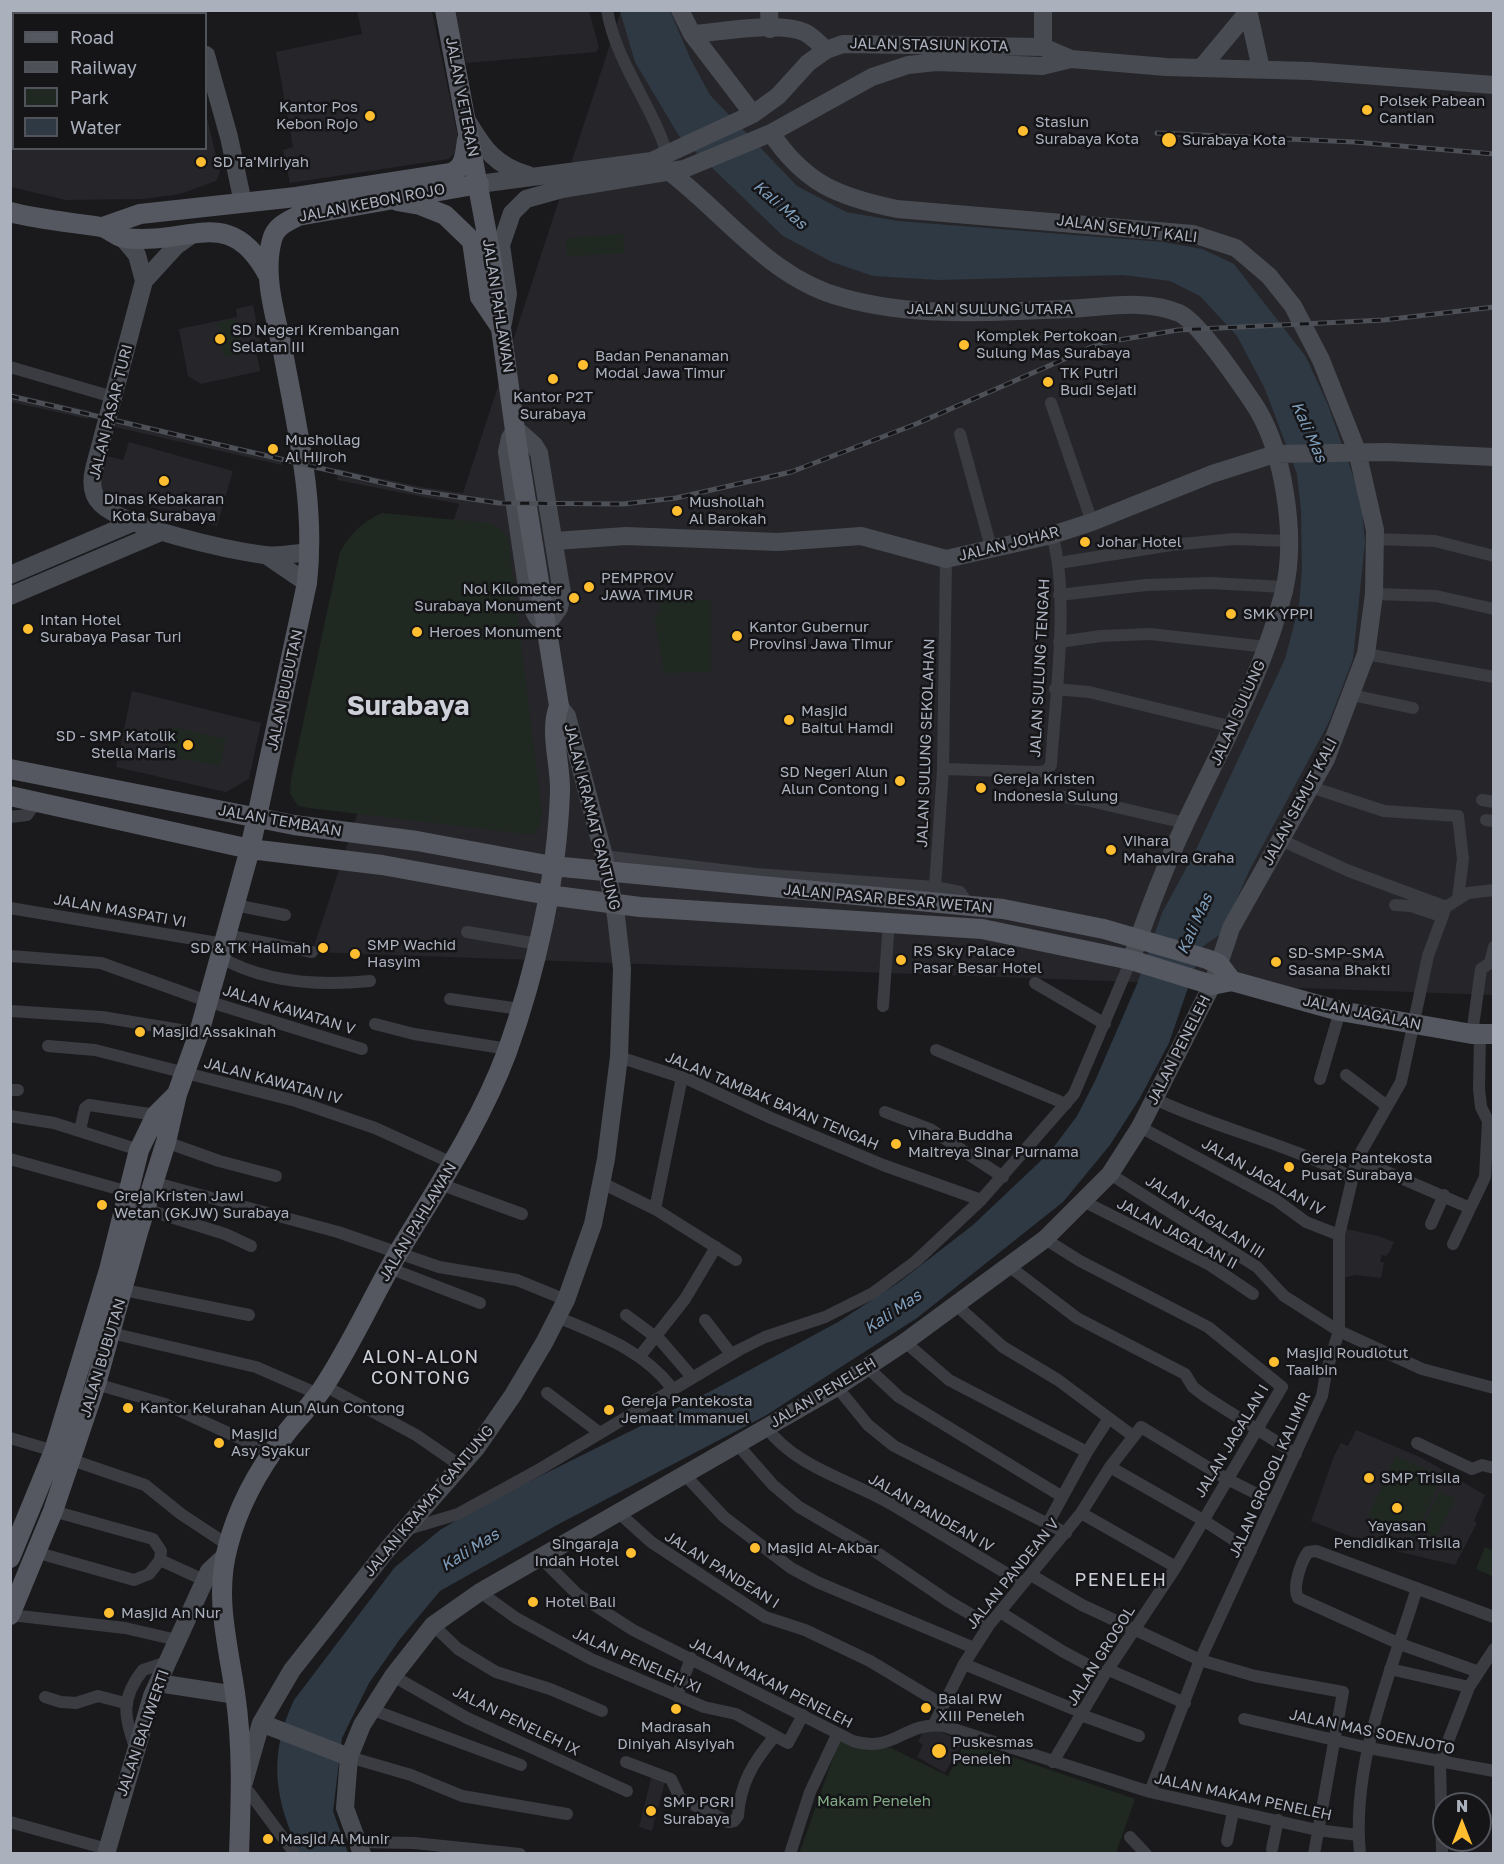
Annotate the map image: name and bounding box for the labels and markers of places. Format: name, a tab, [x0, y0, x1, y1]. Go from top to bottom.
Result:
place label: Polsek Pabean Cantian	[1379, 92, 1485, 127]
place label: Kantor Pos Kebon Rojo	[276, 98, 358, 133]
marker: Polsek Pabean Cantian	[1360, 103, 1374, 117]
marker: Kantor Pos Kebon Rojo	[363, 109, 377, 123]
place label: Stasiun Surabaya Kota	[1035, 113, 1139, 148]
marker: Stasiun Surabaya Kota	[1016, 124, 1030, 138]
marker: Surabaya Kota	[1160, 131, 1178, 149]
place label: Surabaya Kota	[1182, 131, 1286, 149]
place label: SD Ta'Miriyah	[213, 153, 309, 171]
marker: SD Ta'Miriyah	[194, 155, 208, 169]
place label: SD Negeri Krembangan Selatan III	[232, 321, 399, 356]
place label: Komplek Pertokoan Sulung Mas Surabaya	[976, 327, 1130, 362]
marker: SD Negeri Krembangan Selatan III	[213, 332, 227, 346]
marker: Komplek Pertokoan Sulung Mas Surabaya	[957, 338, 971, 352]
place label: Badan Penanaman Modal Jawa Timur	[595, 347, 729, 382]
marker: Badan Penanaman Modal Jawa Timur	[576, 358, 590, 372]
place label: TK Putri Budi Sejati	[1060, 364, 1137, 399]
marker: Kantor P2T Surabaya	[546, 372, 560, 386]
marker: TK Putri Budi Sejati	[1041, 375, 1055, 389]
place label: Kantor P2T Surabaya	[513, 388, 593, 423]
place label: Mushollag Al Hijroh	[285, 431, 360, 466]
marker: Mushollag Al Hijroh	[266, 442, 280, 456]
marker: Dinas Kebakaran Kota Surabaya	[157, 474, 171, 488]
place label: Dinas Kebakaran Kota Surabaya	[104, 490, 224, 525]
place label: Mushollah Al Barokah	[689, 493, 767, 528]
marker: Mushollah Al Barokah	[670, 504, 684, 518]
place label: Johar Hotel	[1097, 533, 1182, 551]
marker: Johar Hotel	[1078, 535, 1092, 549]
place label: PEMPROV JAWA TIMUR	[601, 569, 693, 604]
place label: Nol Kilometer Surabaya Monument	[414, 580, 562, 615]
marker: PEMPROV JAWA TIMUR	[582, 580, 596, 594]
marker: Nol Kilometer Surabaya Monument	[567, 591, 581, 605]
place label: SMK YPPI	[1243, 605, 1314, 623]
marker: SMK YPPI	[1224, 607, 1238, 621]
place label: Intan Hotel Surabaya Pasar Turi	[40, 611, 181, 646]
place label: Kantor Gubernur Provinsi Jawa Timur	[749, 618, 893, 653]
marker: Intan Hotel Surabaya Pasar Turi	[21, 622, 35, 636]
place label: Heroes Monument	[429, 623, 561, 641]
marker: Heroes Monument	[410, 625, 424, 639]
marker: Kantor Gubernur Provinsi Jawa Timur	[730, 629, 744, 643]
place label: Masjid Baitul Hamdi	[801, 702, 894, 737]
marker: Masjid Baitul Hamdi	[782, 713, 796, 727]
place label: SD - SMP Katolik Stella Maris	[56, 727, 176, 762]
marker: SD - SMP Katolik Stella Maris	[181, 738, 195, 752]
place label: SD Negeri Alun Alun Contong I	[780, 763, 888, 798]
place label: Gereja Kristen Indonesia Sulung	[993, 770, 1118, 805]
marker: SD Negeri Alun Alun Contong I	[893, 774, 907, 788]
marker: Gereja Kristen Indonesia Sulung	[974, 781, 988, 795]
place label: Vihara Mahavira Graha	[1123, 832, 1235, 867]
marker: Vihara Mahavira Graha	[1104, 843, 1118, 857]
place label: SMP Wachid Hasyim	[367, 936, 456, 971]
place label: SD & TK Halimah	[190, 939, 311, 957]
marker: SD & TK Halimah	[316, 941, 330, 955]
place label: RS Sky Palace Pasar Besar Hotel	[913, 942, 1042, 977]
place label: SD-SMP-SMA Sasana Bhakti	[1288, 944, 1390, 979]
marker: SMP Wachid Hasyim	[348, 947, 362, 961]
marker: RS Sky Palace Pasar Besar Hotel	[894, 953, 908, 967]
marker: SD-SMP-SMA Sasana Bhakti	[1269, 955, 1283, 969]
place label: Masjid Assakinah	[152, 1023, 276, 1041]
marker: Masjid Assakinah	[133, 1025, 147, 1039]
place label: Vihara Buddha Maitreya Sinar Purnama	[908, 1126, 1079, 1161]
marker: Vihara Buddha Maitreya Sinar Purnama	[889, 1137, 903, 1151]
place label: Gereja Pantekosta Pusat Surabaya	[1301, 1149, 1432, 1184]
marker: Gereja Pantekosta Pusat Surabaya	[1282, 1160, 1296, 1174]
place label: Greja Kristen Jawi Wetan (GKJW) Surabaya	[114, 1187, 289, 1222]
marker: Greja Kristen Jawi Wetan (GKJW) Surabaya	[95, 1198, 109, 1212]
place label: Masjid Roudlotut Taaibin	[1286, 1344, 1408, 1379]
marker: Masjid Roudlotut Taaibin	[1267, 1355, 1281, 1369]
place label: Gereja Pantekosta Jemaat Immanuel	[621, 1392, 752, 1427]
place label: Kantor Kelurahan Alun Alun Contong	[140, 1399, 405, 1417]
marker: Kantor Kelurahan Alun Alun Contong	[121, 1401, 135, 1415]
marker: Gereja Pantekosta Jemaat Immanuel	[602, 1403, 616, 1417]
place label: Masjid Asy Syakur	[231, 1425, 310, 1460]
marker: Masjid Asy Syakur	[212, 1436, 226, 1450]
place label: SMP Trisila	[1381, 1469, 1460, 1487]
marker: SMP Trisila	[1362, 1471, 1376, 1485]
marker: Yayasan Pendidikan Trisila	[1390, 1501, 1404, 1515]
place label: Yayasan Pendidikan Trisila	[1334, 1517, 1460, 1552]
place label: Singaraja Indah Hotel	[534, 1535, 619, 1570]
place label: Masjid Al-Akbar	[767, 1539, 879, 1557]
marker: Masjid Al-Akbar	[748, 1541, 762, 1555]
marker: Singaraja Indah Hotel	[624, 1546, 638, 1560]
place label: Hotel Bali	[545, 1593, 616, 1611]
marker: Hotel Bali	[526, 1595, 540, 1609]
place label: Masjid An Nur	[121, 1604, 221, 1622]
marker: Masjid An Nur	[102, 1606, 116, 1620]
place label: Balai RW XIII Peneleh	[938, 1690, 1025, 1725]
marker: Balai RW XIII Peneleh	[919, 1701, 933, 1715]
marker: Madrasah Diniyah Aisyiyah	[669, 1702, 683, 1716]
place label: Madrasah Diniyah Aisyiyah	[617, 1718, 735, 1753]
place label: Puskesmas Peneleh	[952, 1733, 1033, 1768]
marker: Puskesmas Peneleh	[930, 1742, 948, 1760]
place label: SMP PGRI Surabaya	[663, 1793, 734, 1828]
marker: SMP PGRI Surabaya	[644, 1804, 658, 1818]
place label: Masjid Al Munir	[280, 1830, 390, 1848]
marker: Masjid Al Munir	[261, 1832, 275, 1846]

